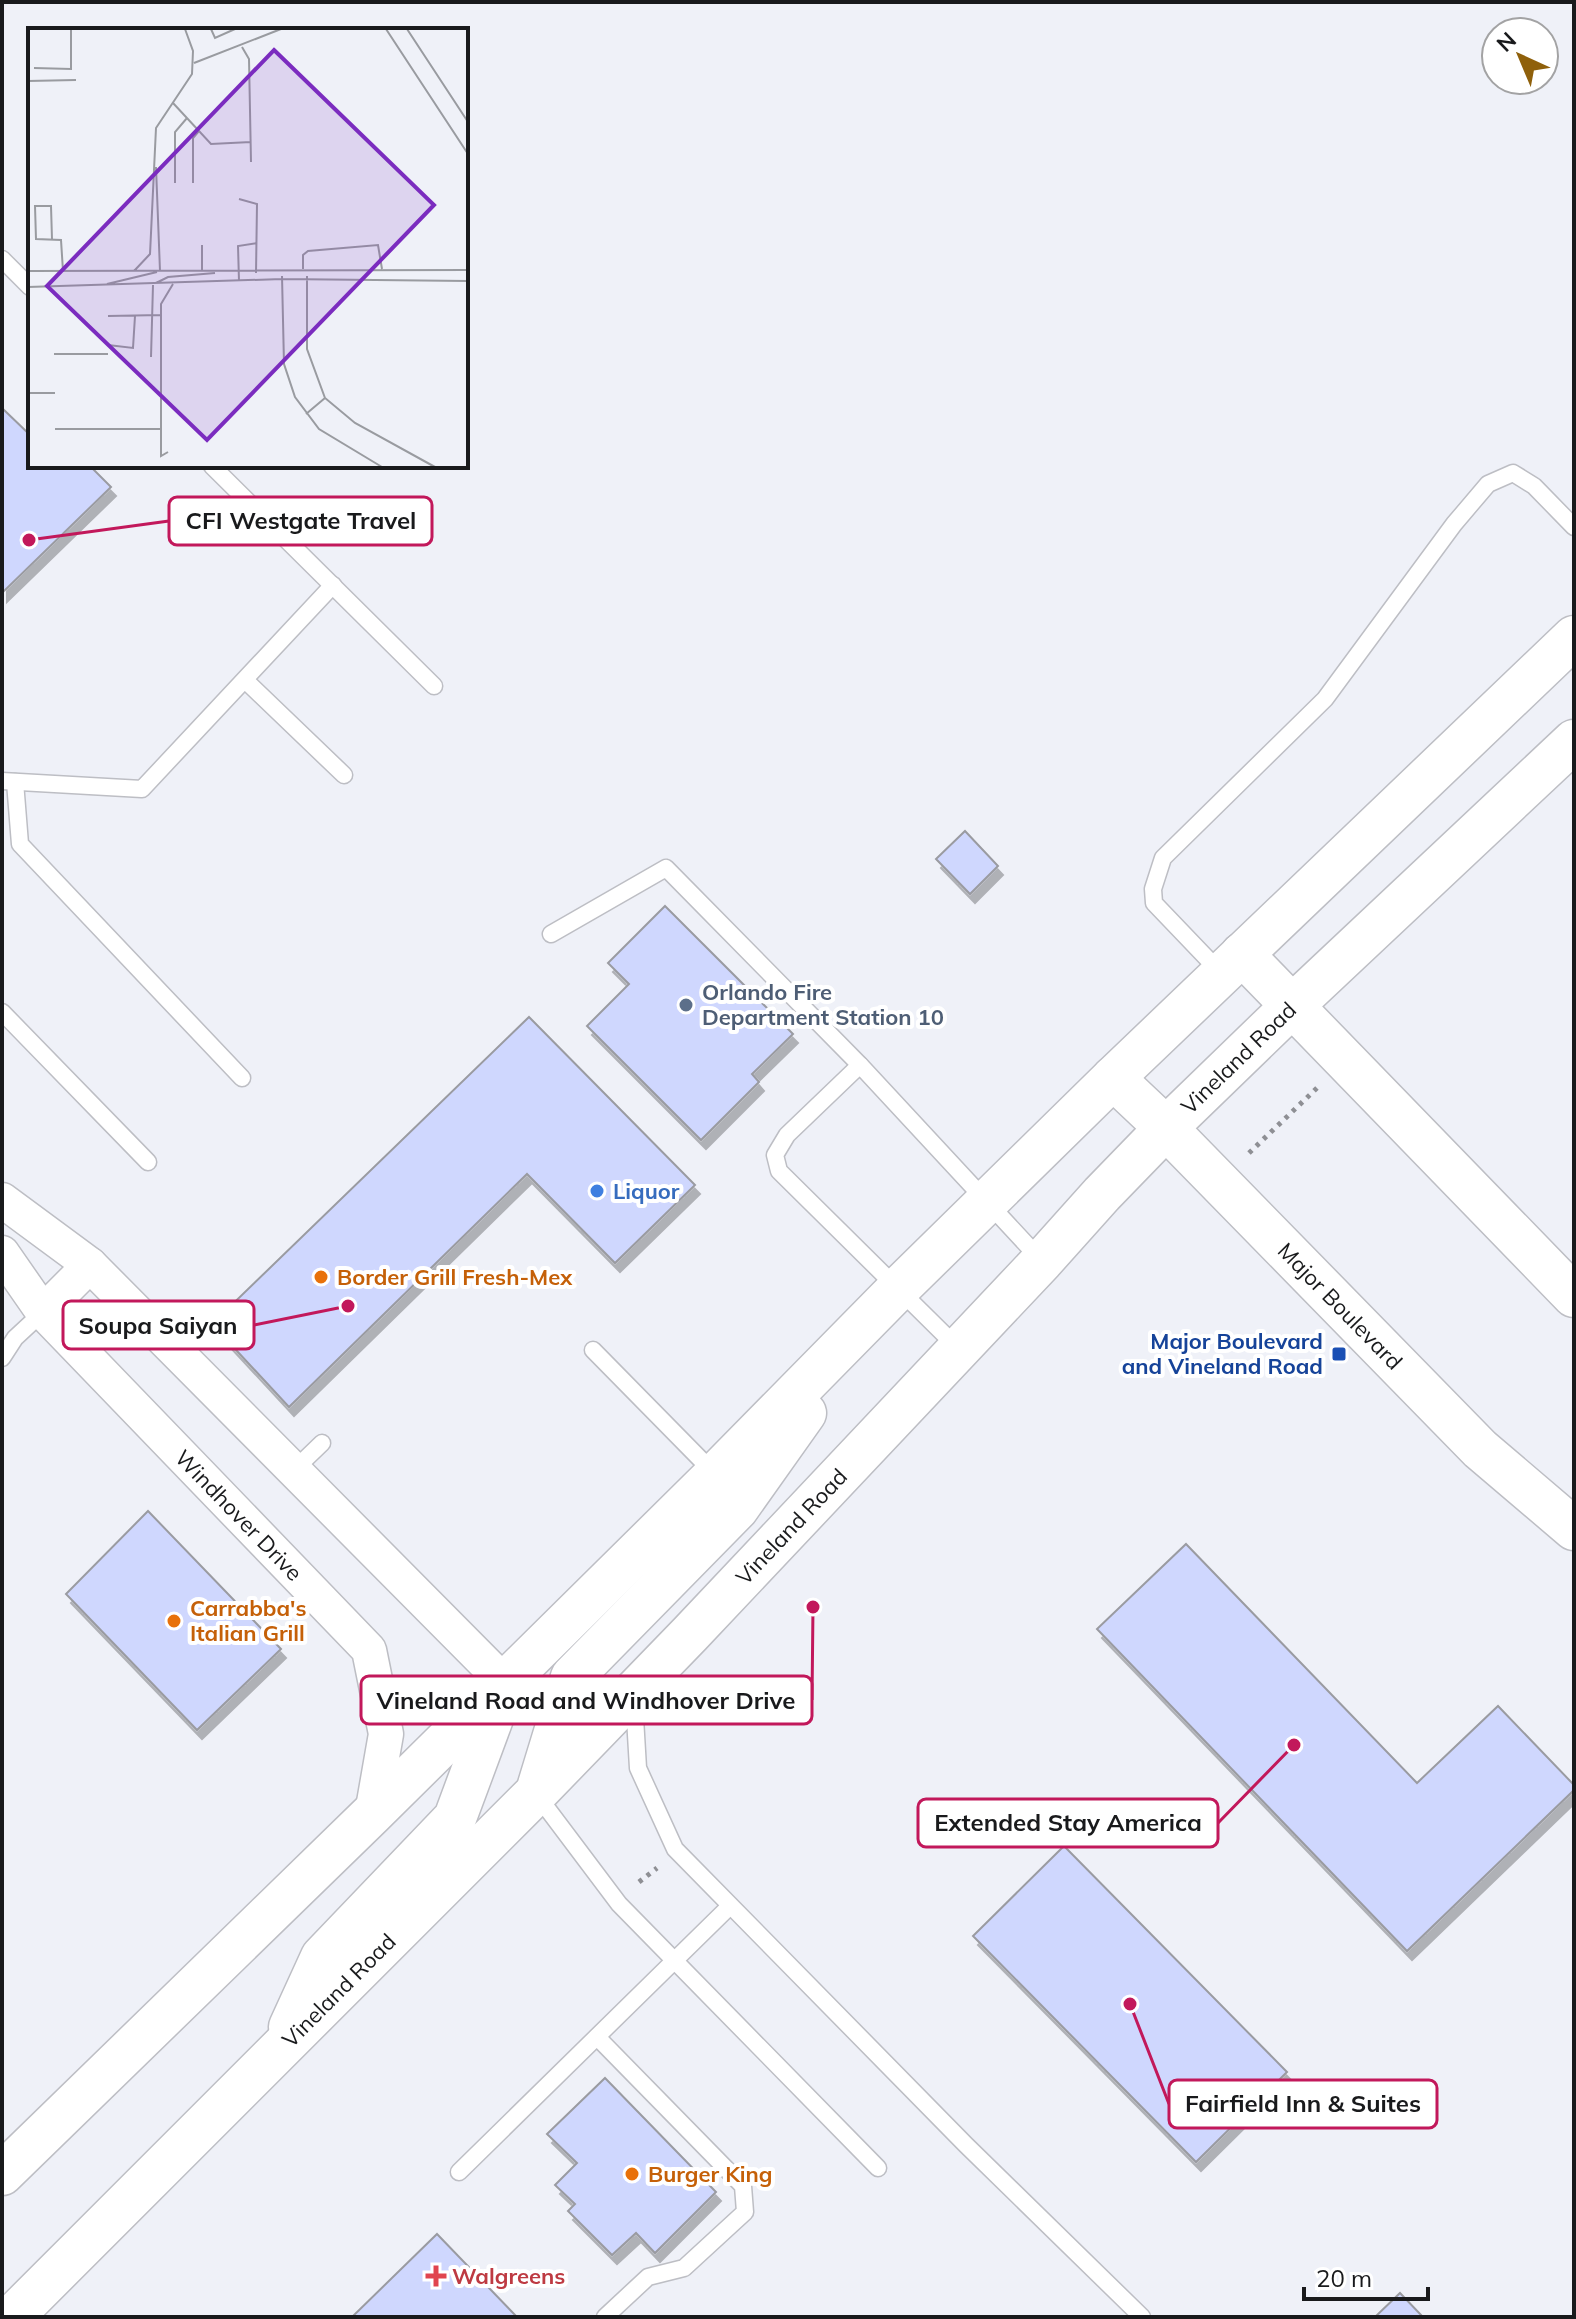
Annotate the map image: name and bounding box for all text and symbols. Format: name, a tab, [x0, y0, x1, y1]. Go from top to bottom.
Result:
north arrow	[1480, 16, 1560, 96]
text: N	[1490, 26, 1522, 57]
inset map	[28, 28, 468, 468]
callout: CFI Westgate Travel	[169, 497, 432, 545]
text: CFI Westgate Travel	[186, 505, 416, 535]
place label: Orlando Fire Department Station 10	[702, 978, 944, 1031]
marker: Orlando Fire Department Station 10	[677, 996, 695, 1014]
street label: Vineland Road	[1175, 996, 1302, 1120]
place label: Liquor	[613, 1177, 680, 1205]
marker: Liquor	[588, 1182, 606, 1200]
street label: Major Boulevard	[1272, 1237, 1409, 1375]
place label: Border Grill Fresh-Mex	[337, 1263, 573, 1291]
marker: Border Grill Fresh-Mex	[312, 1268, 330, 1286]
callout: Soupa Saiyan	[63, 1301, 254, 1349]
text: Soupa Saiyan	[78, 1310, 238, 1340]
place label: Major Boulevard and Vineland Road	[1122, 1327, 1323, 1380]
marker: Major Boulevard and Vineland Road	[1330, 1345, 1348, 1363]
street label: Windhover Drive	[169, 1444, 309, 1587]
street label: Vineland Road	[730, 1463, 853, 1591]
place label: Carrabba's Italian Grill	[190, 1594, 306, 1647]
marker: Carrabba's Italian Grill	[165, 1612, 183, 1630]
callout: Vineland Road and Windhover Drive	[361, 1676, 812, 1724]
text: Vineland Road and Windhover Drive	[375, 1685, 796, 1715]
callout: Extended Stay America	[918, 1799, 1218, 1847]
text: Extended Stay America	[934, 1807, 1202, 1837]
street label: Vineland Road	[276, 1927, 402, 2053]
callout: Fairfield Inn & Suites	[1169, 2080, 1437, 2128]
text: Fairfield Inn & Suites	[1185, 2088, 1421, 2118]
place label: Burger King	[648, 2160, 773, 2188]
marker: Burger King	[623, 2165, 641, 2183]
scale bar	[1304, 2251, 1428, 2301]
place label: Walgreens	[452, 2262, 565, 2290]
text: 20 m	[1316, 2263, 1372, 2293]
marker: Walgreens	[427, 2267, 445, 2285]

